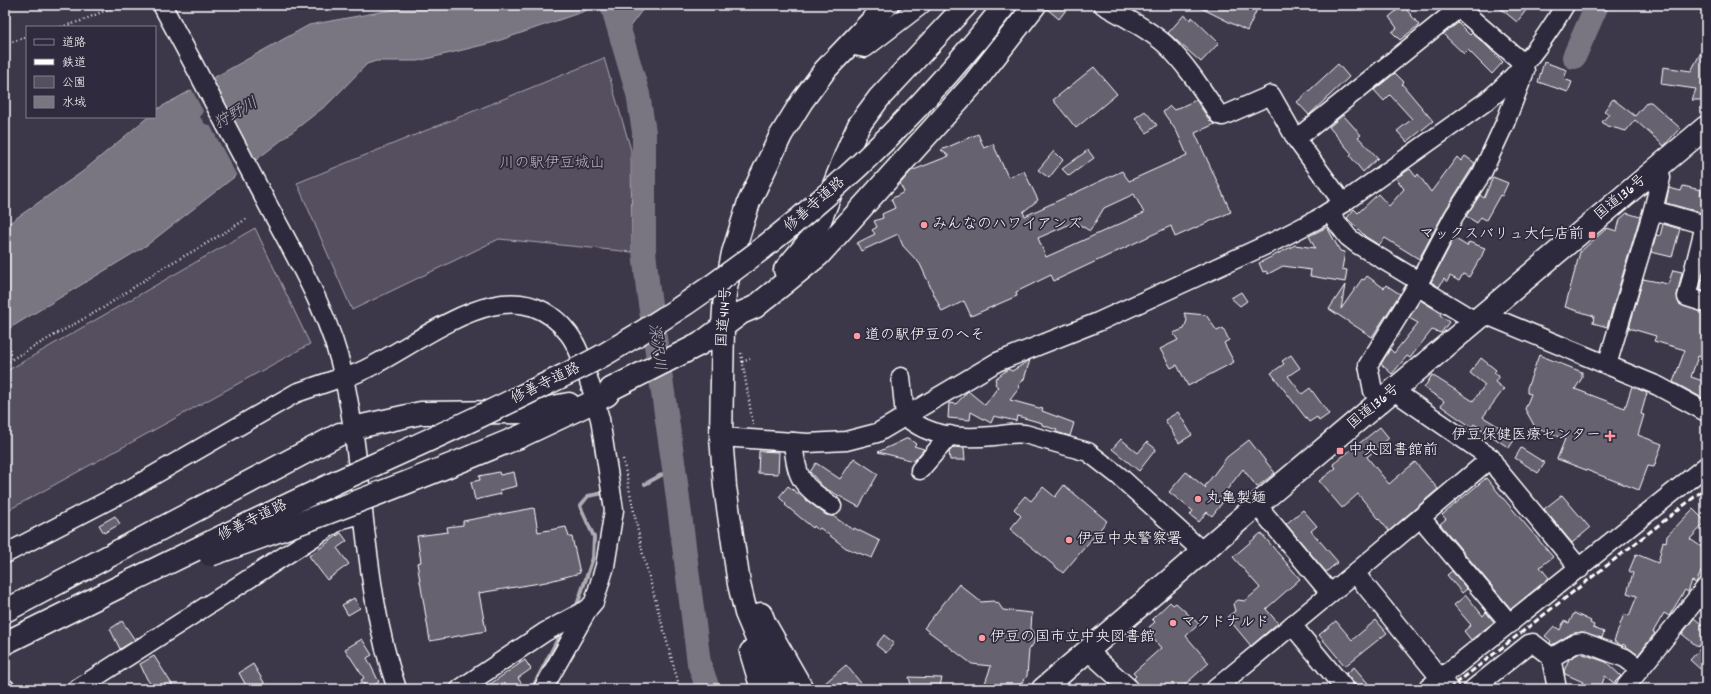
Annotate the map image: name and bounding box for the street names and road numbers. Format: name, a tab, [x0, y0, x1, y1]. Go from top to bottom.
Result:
street label: 国道136号	[1590, 170, 1652, 226]
street label: 修善寺道路	[779, 172, 851, 238]
street label: 国道414号	[712, 286, 738, 348]
street label: 修善寺道路	[507, 358, 585, 410]
street label: 国道136号	[1343, 379, 1405, 435]
street label: 修善寺道路	[214, 495, 292, 547]

